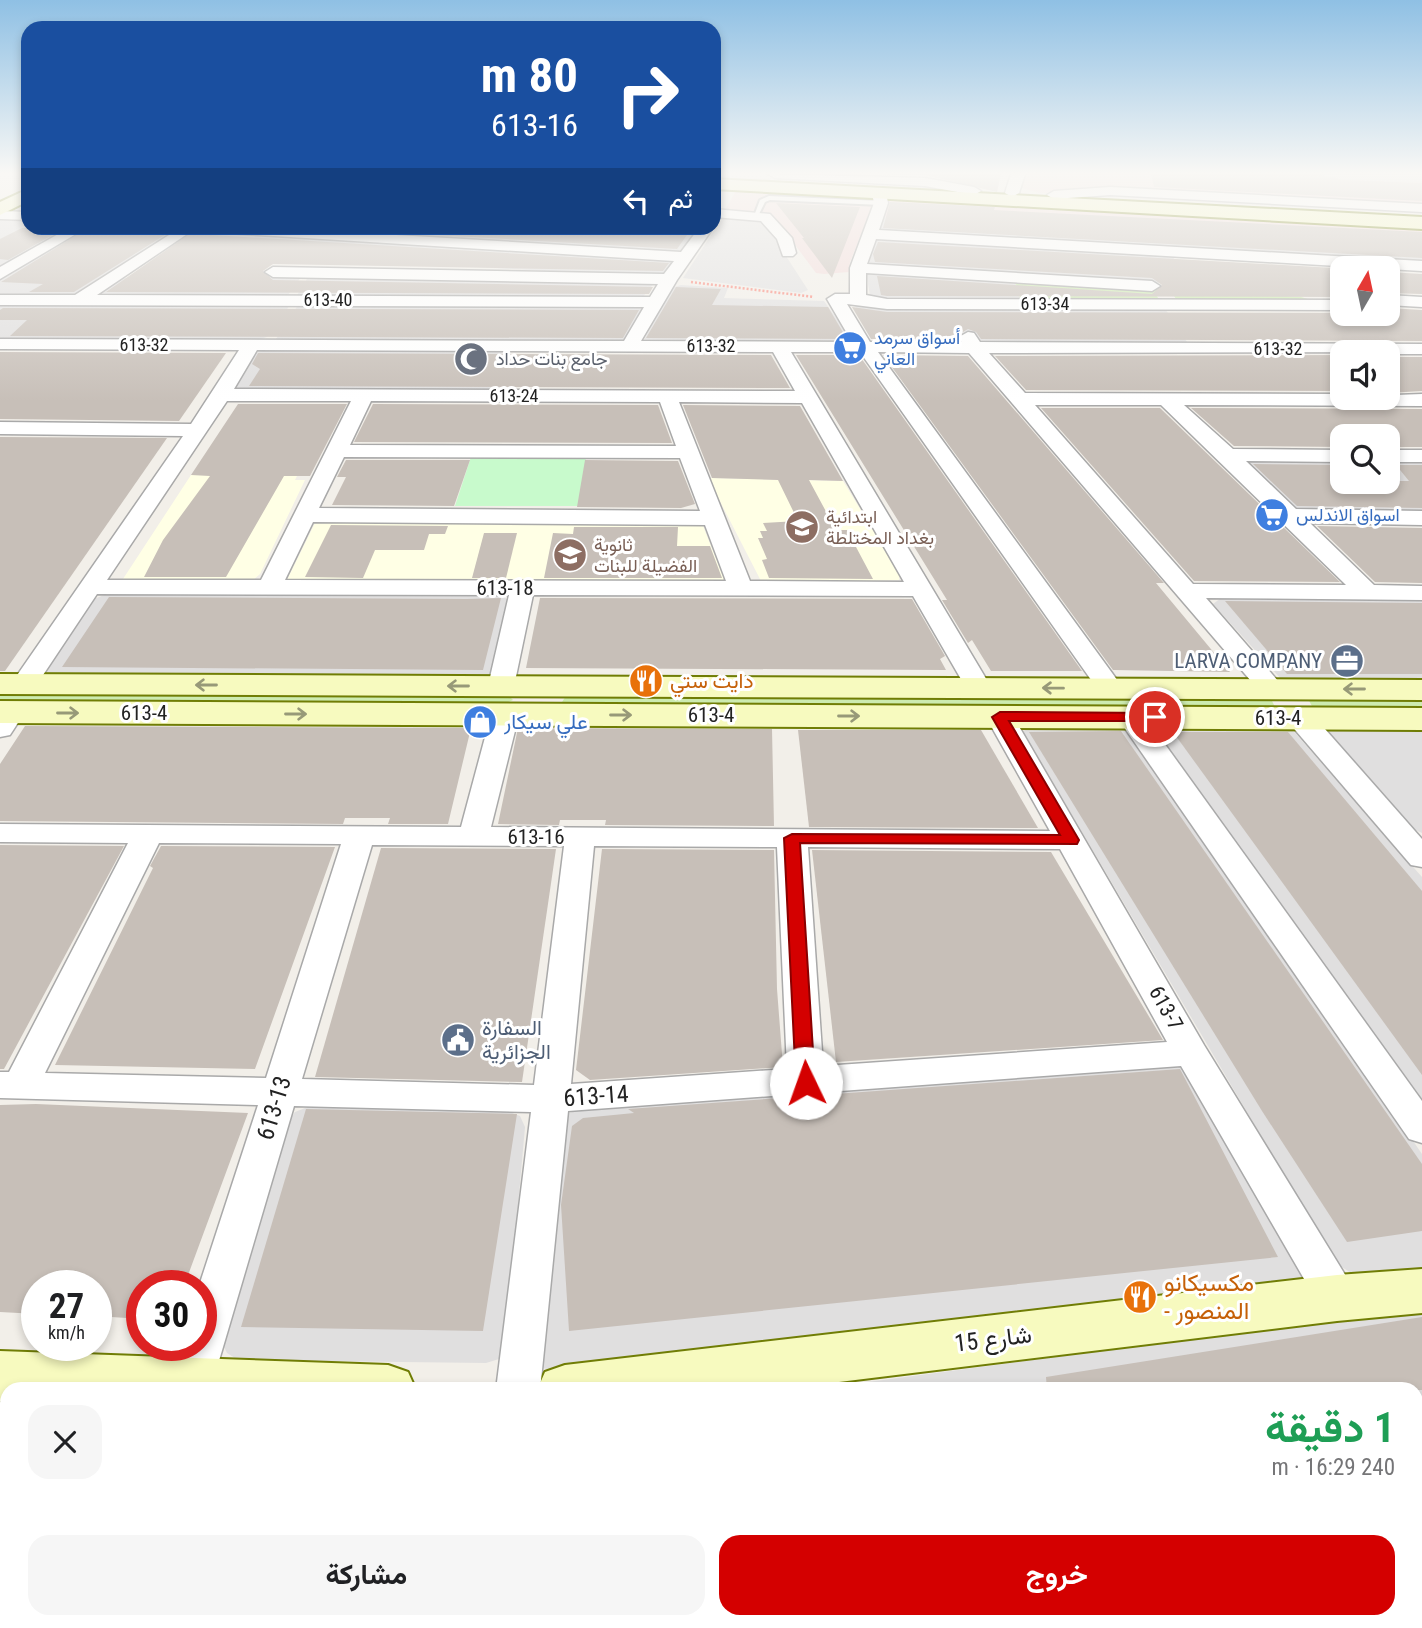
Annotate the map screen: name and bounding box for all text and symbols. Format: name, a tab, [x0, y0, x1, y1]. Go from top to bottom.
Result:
text: 80 m	[481, 47, 578, 104]
icon: right	[602, 49, 693, 140]
text: 613-16	[491, 106, 578, 144]
icon: left	[617, 182, 655, 220]
text: ثم	[669, 184, 693, 214]
north arrow	[1330, 256, 1400, 326]
map controls	[1330, 256, 1400, 494]
street label: 613-40	[304, 289, 352, 310]
street label: 613-34	[1021, 293, 1070, 314]
place label: أسواق سرمد العاني	[874, 327, 960, 374]
supermarket icon: أسواق سرمد العاني	[831, 329, 869, 367]
street label: 613-32	[120, 334, 169, 355]
street label: 613-32	[687, 335, 736, 356]
street label: 613-32	[1254, 338, 1303, 359]
mosque icon: جامع بنات حداد	[452, 340, 490, 378]
button: sound	[1330, 340, 1400, 410]
place label: جامع بنات حداد	[496, 348, 608, 371]
street label: 613-24	[490, 385, 539, 406]
button: search	[1330, 424, 1400, 494]
supermarket icon: اسواق الاندلس	[1253, 496, 1291, 534]
place label: اسواق الاندلس	[1296, 504, 1400, 526]
place label: ابتدائية بغداد المختلطة	[826, 506, 934, 548]
school or university icon: ابتدائية بغداد المختلطة	[783, 508, 821, 546]
place label: ثانوية الفضيلة للبنات	[594, 534, 697, 576]
school or university icon: ثانوية الفضيلة للبنات	[551, 536, 589, 574]
street label: 613-18	[476, 576, 534, 600]
office icon: LARVA COMPANY	[1328, 642, 1366, 680]
place label: LARVA COMPANY	[1174, 649, 1322, 673]
restaurant icon: دايت ستي	[627, 662, 665, 700]
place label: دايت ستي	[670, 669, 754, 698]
one-way arrow	[195, 678, 218, 692]
one-way arrow	[447, 679, 470, 693]
one-way arrow	[1042, 681, 1065, 694]
one-way arrow	[1343, 682, 1366, 696]
pin	[1125, 687, 1185, 747]
icon: arrive	[1136, 698, 1174, 736]
street label: 613-4	[121, 701, 167, 725]
shop icon: علي سيكار	[461, 703, 499, 741]
street label: 613-4	[688, 703, 734, 727]
one-way arrow	[56, 706, 79, 720]
street label: 613-4	[1255, 706, 1301, 730]
one-way arrow	[284, 707, 307, 721]
one-way arrow	[609, 708, 632, 722]
one-way arrow	[837, 709, 860, 723]
place label: علي سيكار	[503, 710, 588, 739]
street label: 613-16	[507, 825, 565, 849]
street label: 613-7	[1144, 982, 1188, 1034]
place label: السفارة الجزائرية	[482, 1016, 551, 1065]
public building icon: السفارة الجزائرية	[439, 1021, 477, 1059]
position arrow	[769, 1046, 843, 1120]
street label: 613-13	[251, 1073, 297, 1143]
street label: 613-14	[563, 1080, 630, 1112]
place label: مكسيكانو - المنصور	[1164, 1269, 1254, 1326]
speed limit sign: 30	[126, 1270, 217, 1361]
restaurant icon: مكسيكانو - المنصور	[1121, 1278, 1159, 1316]
text: 27	[49, 1286, 84, 1327]
street label: شارع 15	[953, 1320, 1033, 1360]
text: km/h	[48, 1322, 85, 1343]
text: 1 دقيقة	[1265, 1403, 1395, 1452]
button: close	[28, 1405, 102, 1479]
text: 240 m · 16:29	[1271, 1454, 1395, 1481]
button: مشاركة	[28, 1535, 705, 1615]
button: خروج	[719, 1535, 1395, 1615]

